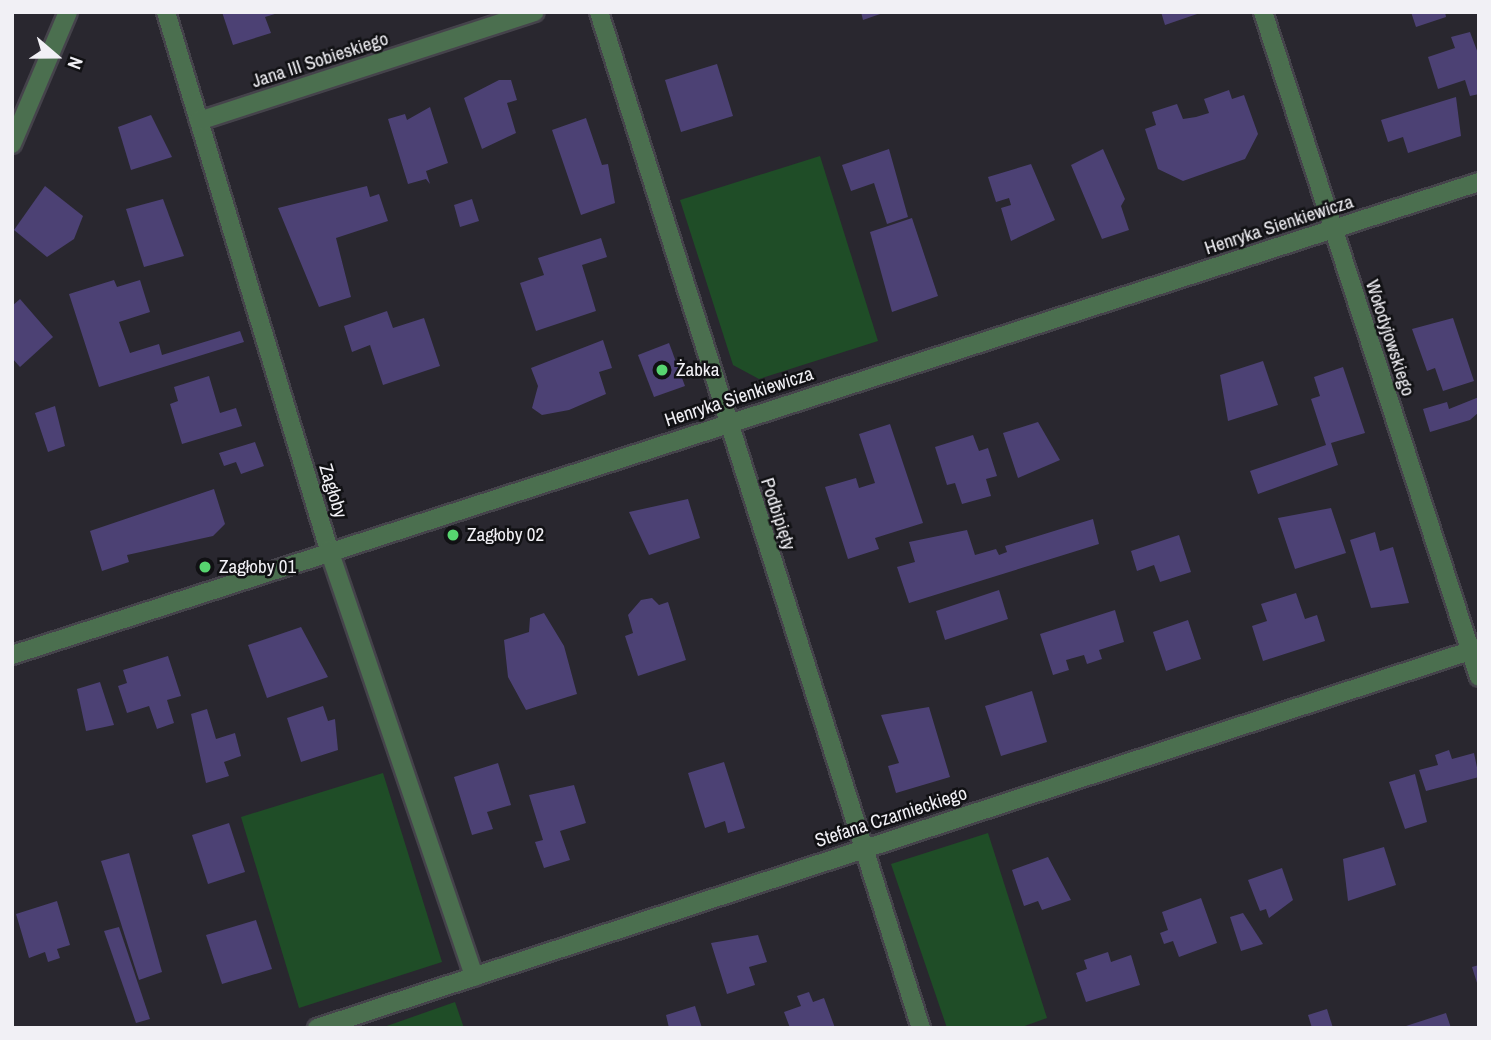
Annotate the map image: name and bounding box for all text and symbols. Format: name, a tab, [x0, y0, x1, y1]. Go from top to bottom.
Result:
north arrow	[21, 21, 91, 91]
street label: Jana III Sobieskiego	[249, 27, 391, 93]
text: N	[62, 53, 90, 73]
street label: Henryka Sienkiewicza	[1202, 190, 1356, 260]
street label: Wołodyjowskiego	[1360, 277, 1420, 399]
place label: Żabka	[676, 359, 719, 381]
marker: Żabka	[654, 362, 670, 378]
street label: Henryka Sienkiewicza	[662, 362, 816, 432]
street label: Zagłoby	[314, 461, 352, 521]
street label: Podbipięty	[756, 475, 800, 553]
place label: Zagłoby 02	[467, 524, 544, 546]
marker: Zagłoby 02	[445, 527, 461, 543]
place label: Zagłoby 01	[219, 556, 296, 578]
marker: Zagłoby 01	[197, 559, 213, 575]
street label: Stefana Czarnieckiego	[812, 782, 970, 852]

